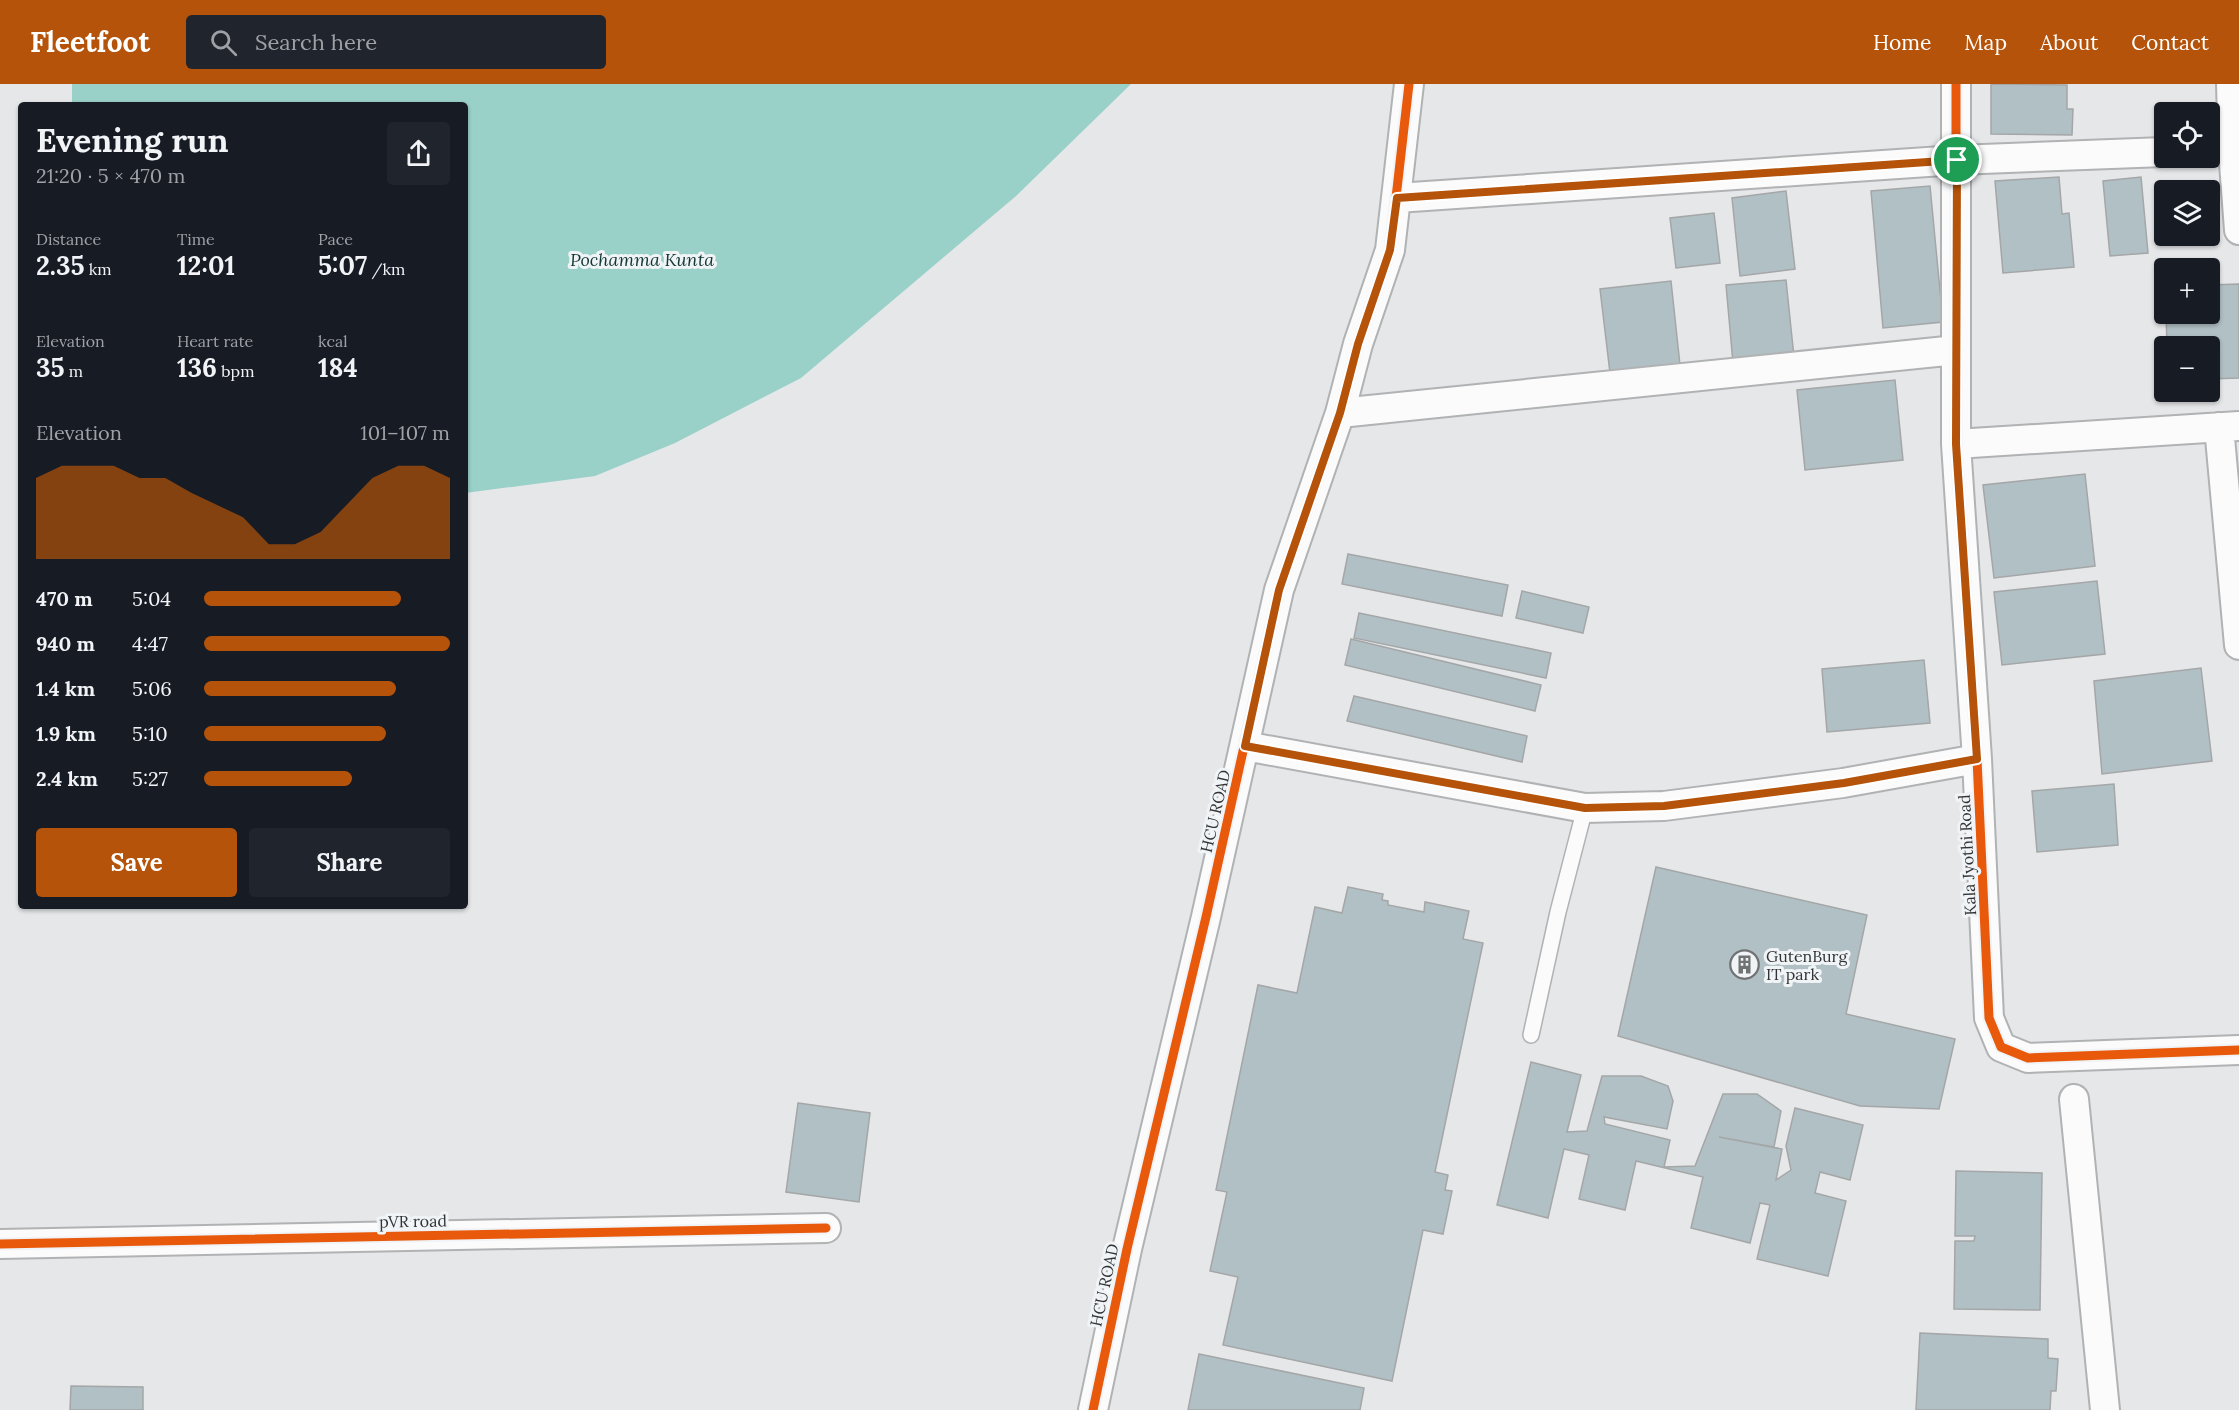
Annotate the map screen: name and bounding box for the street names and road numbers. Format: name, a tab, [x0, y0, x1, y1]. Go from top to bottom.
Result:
street label: HCU ROAD	[1196, 768, 1234, 854]
street label: Kala Jyothi Road	[1954, 794, 1980, 916]
street label: pVR road	[379, 1210, 447, 1232]
street label: HCU ROAD	[1085, 1242, 1123, 1328]

